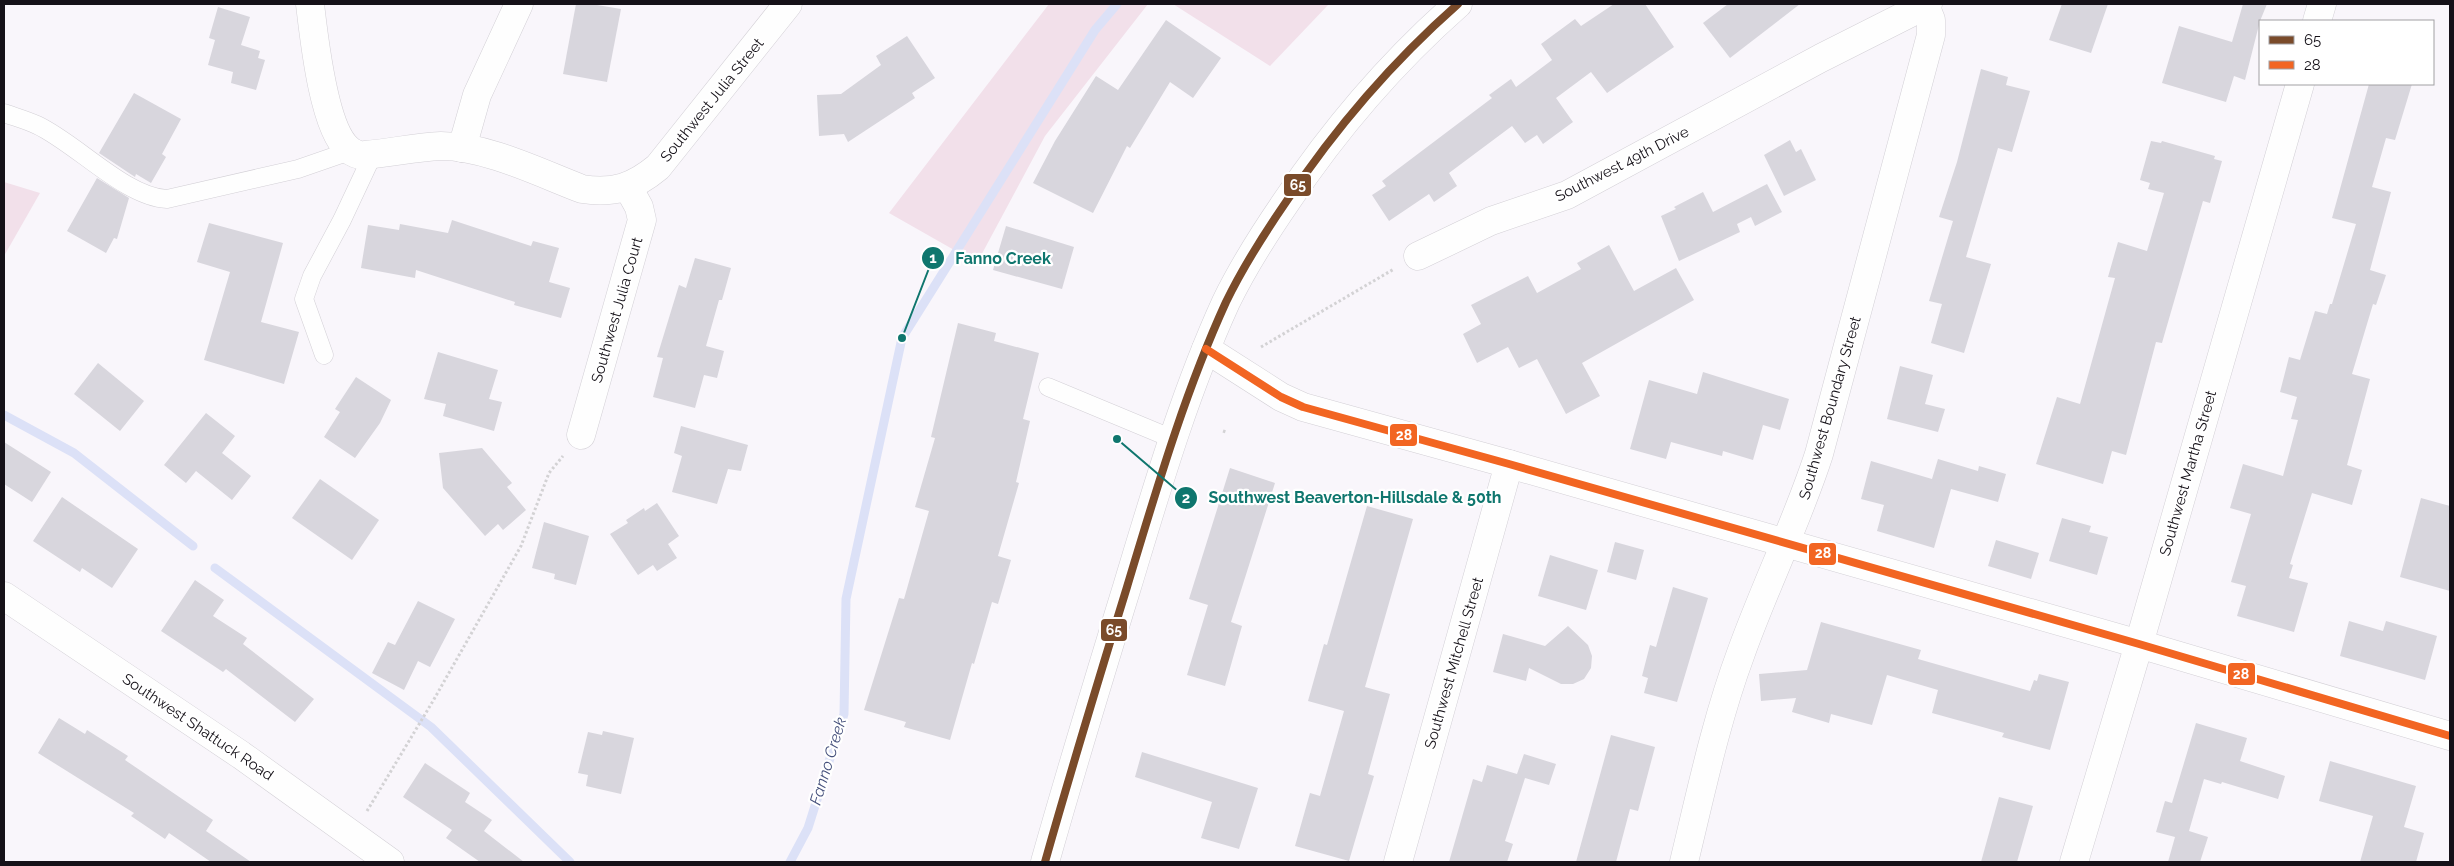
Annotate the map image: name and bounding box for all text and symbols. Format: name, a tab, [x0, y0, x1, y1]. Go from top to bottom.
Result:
legend	[2259, 20, 2434, 85]
text: 65	[2304, 31, 2321, 49]
street label: Southwest Julia Street	[657, 35, 767, 165]
text: 28	[2304, 56, 2321, 74]
street label: Southwest 49th Drive	[1552, 122, 1692, 206]
line badge: 65	[1283, 173, 1312, 197]
text: 65	[1290, 177, 1306, 193]
street label: Southwest Julia Court	[588, 235, 646, 385]
callout: Fanno Creek	[920, 243, 1061, 274]
text: 1	[929, 249, 937, 267]
text: Fanno Creek	[955, 249, 1051, 268]
street label: Southwest Boundary Street	[1795, 314, 1865, 502]
street label: Southwest Martha Street	[2156, 388, 2220, 558]
line badge: 28	[1389, 423, 1418, 447]
text: 28	[1396, 427, 1412, 443]
callout: Southwest Beaverton-Hillsdale & 50th	[1174, 482, 1512, 513]
text: Southwest Beaverton-Hillsdale & 50th	[1208, 488, 1502, 507]
text: 2	[1182, 489, 1190, 507]
line badge: 28	[1808, 542, 1837, 566]
text: 28	[1815, 545, 1831, 561]
street label: Southwest Mitchell Street	[1421, 575, 1487, 751]
line badge: 65	[1100, 618, 1128, 642]
text: 65	[1106, 622, 1122, 638]
line badge: 28	[2227, 662, 2256, 686]
text: 28	[2233, 666, 2249, 682]
street label: Southwest Shattuck Road	[119, 670, 277, 784]
water label: Fanno Creek	[806, 714, 850, 807]

